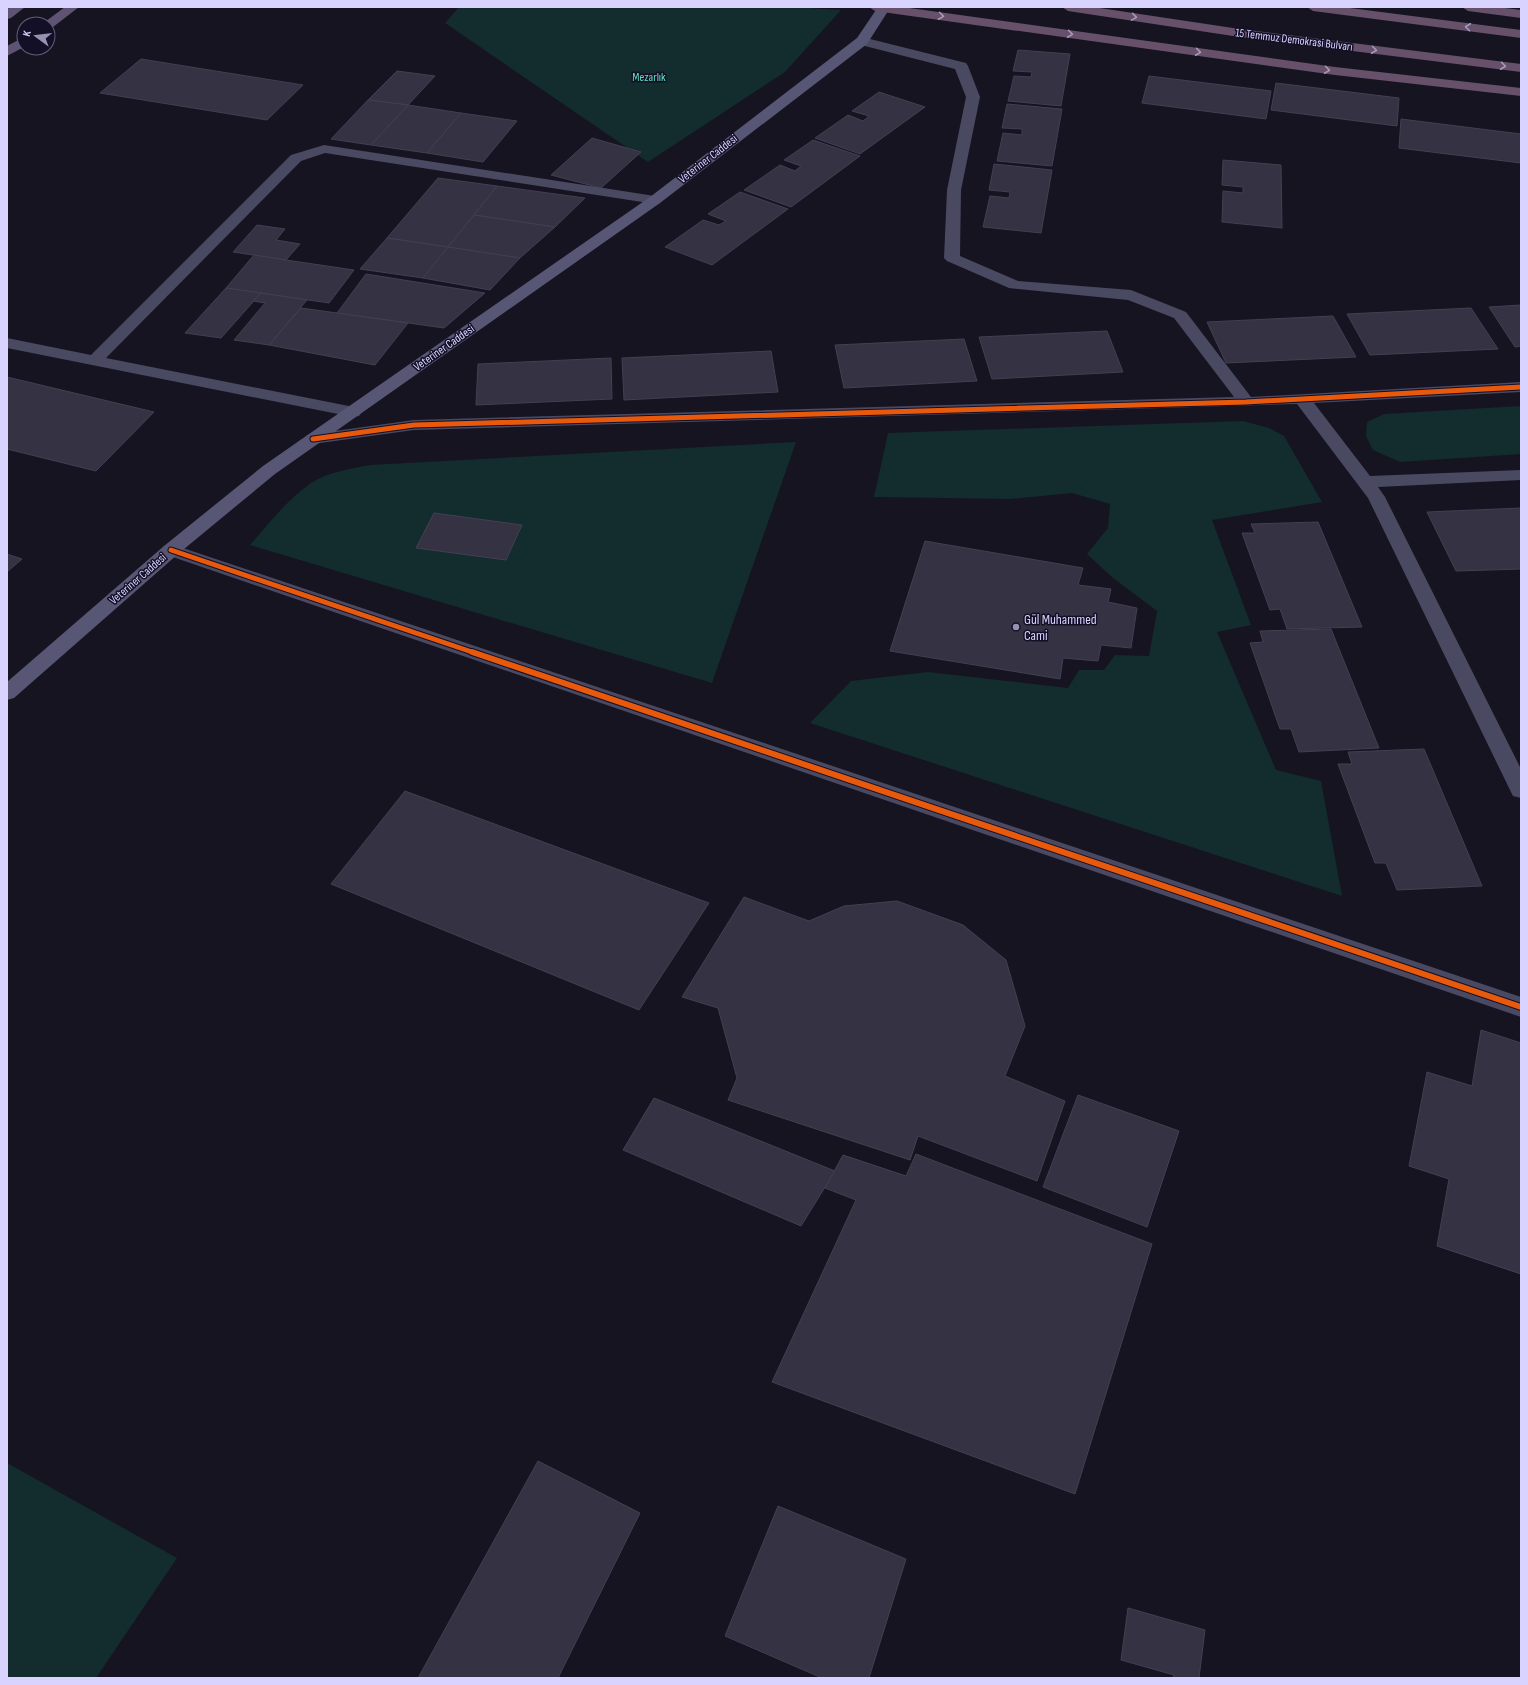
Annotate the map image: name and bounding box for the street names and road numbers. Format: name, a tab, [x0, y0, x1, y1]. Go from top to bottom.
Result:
street label: 15 Temmuz Demokrasi Bulvarı	[1234, 25, 1354, 55]
street label: Veteriner Caddesi	[675, 131, 741, 187]
street label: Veteriner Caddesi	[411, 322, 477, 374]
street label: Veteriner Caddesi	[106, 550, 170, 608]

